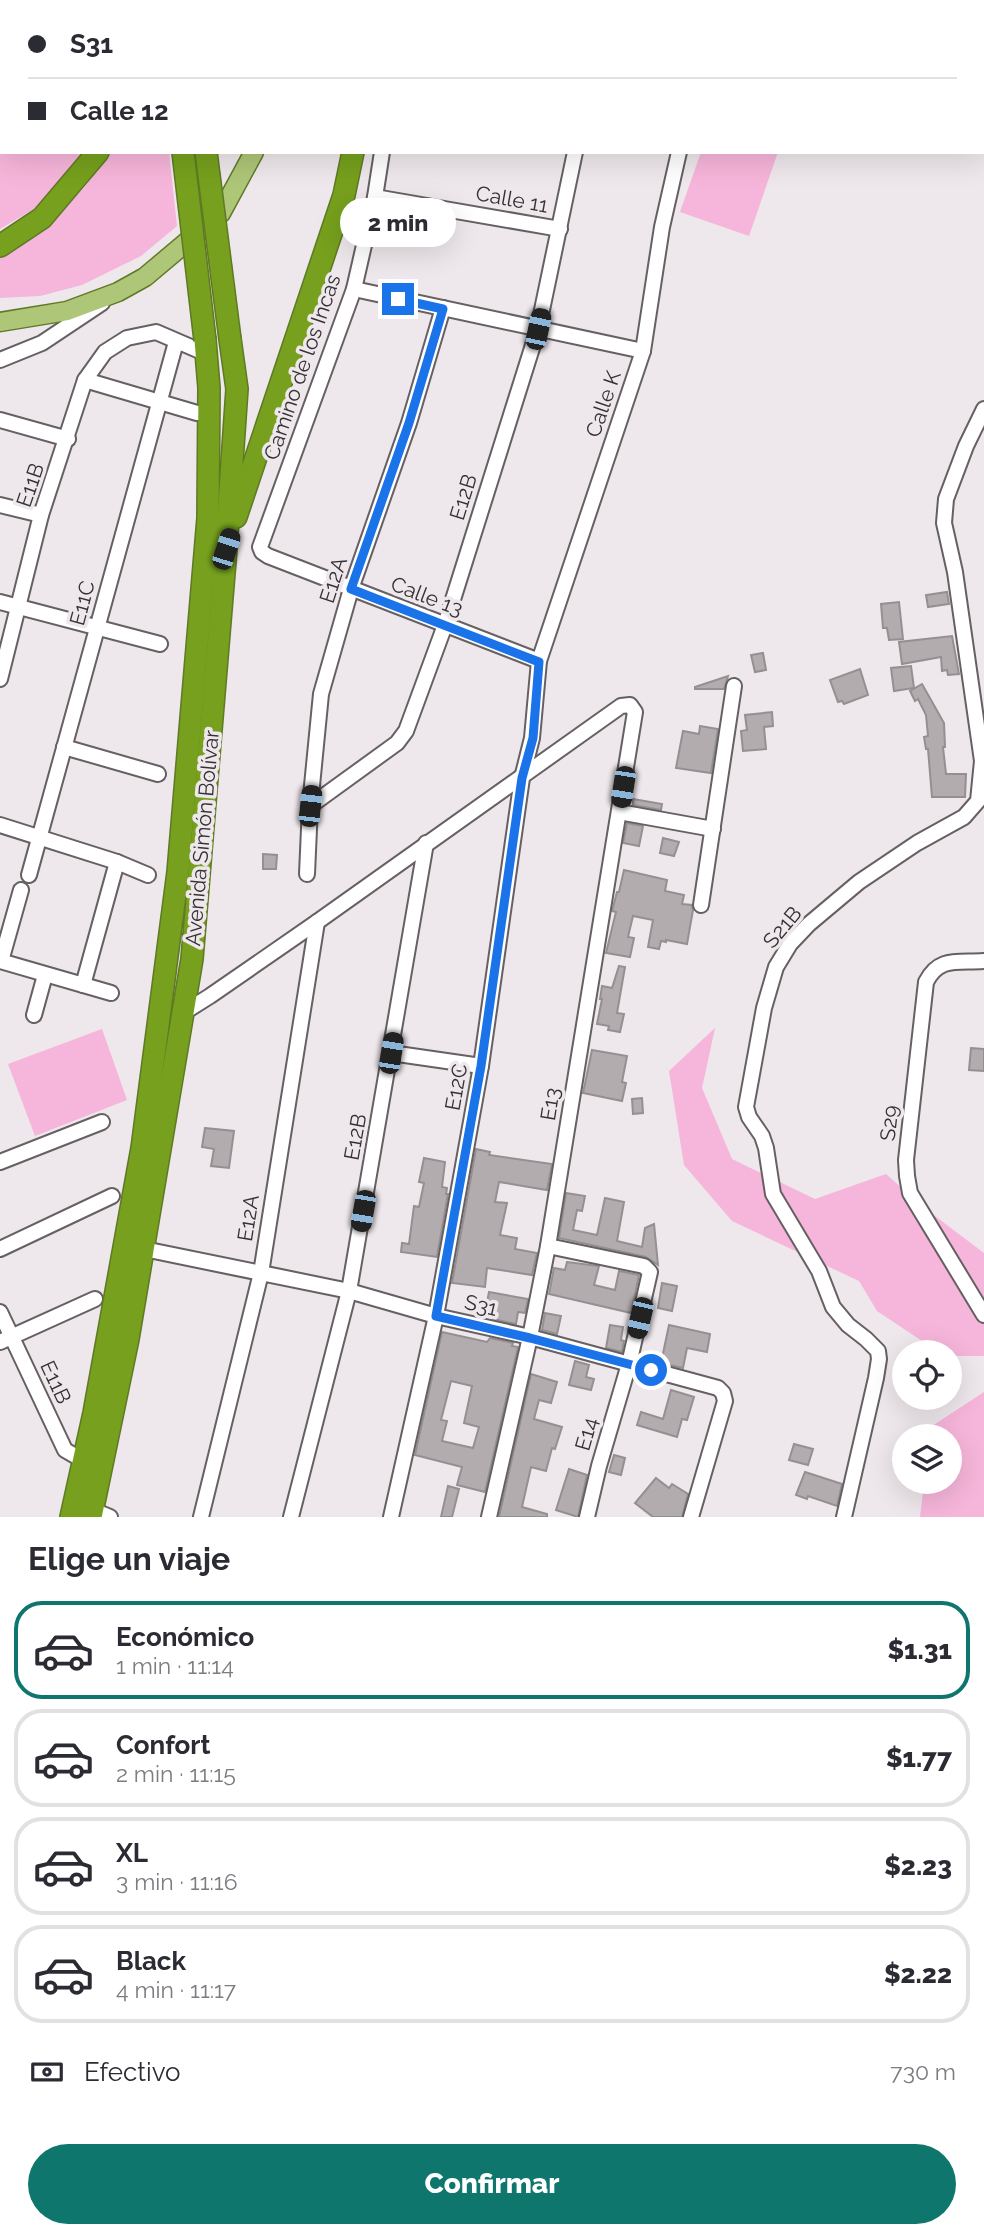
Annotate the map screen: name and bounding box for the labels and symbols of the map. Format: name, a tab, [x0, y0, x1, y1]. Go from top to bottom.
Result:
street label: Calle 11	[474, 180, 550, 218]
callout: 2 min	[340, 198, 456, 246]
street label: Camino de los Incas	[258, 271, 346, 463]
route end	[382, 283, 414, 315]
car	[524, 306, 553, 352]
street label: Calle K	[580, 367, 626, 440]
street label: E11B	[11, 460, 49, 510]
street label: E12B	[444, 471, 482, 523]
car	[210, 526, 243, 572]
street label: E12A	[314, 554, 352, 606]
street label: Calle 13	[387, 571, 467, 621]
street label: E11C	[64, 578, 100, 628]
street label: Avenida Simón Bolívar	[180, 728, 224, 947]
car	[610, 765, 637, 809]
car	[298, 784, 323, 828]
street label: S21B	[757, 901, 807, 953]
car	[378, 1031, 405, 1075]
street label: E12C	[440, 1062, 472, 1112]
street label: E13	[535, 1086, 565, 1122]
street label: S29	[875, 1104, 903, 1142]
street label: E12B	[339, 1112, 371, 1162]
car	[350, 1188, 377, 1234]
street label: E12A	[232, 1193, 264, 1243]
street label: S31	[462, 1289, 500, 1321]
car	[626, 1295, 655, 1341]
route start	[635, 1354, 667, 1386]
street label: E11B	[35, 1356, 77, 1408]
street label: E14	[569, 1415, 603, 1453]

